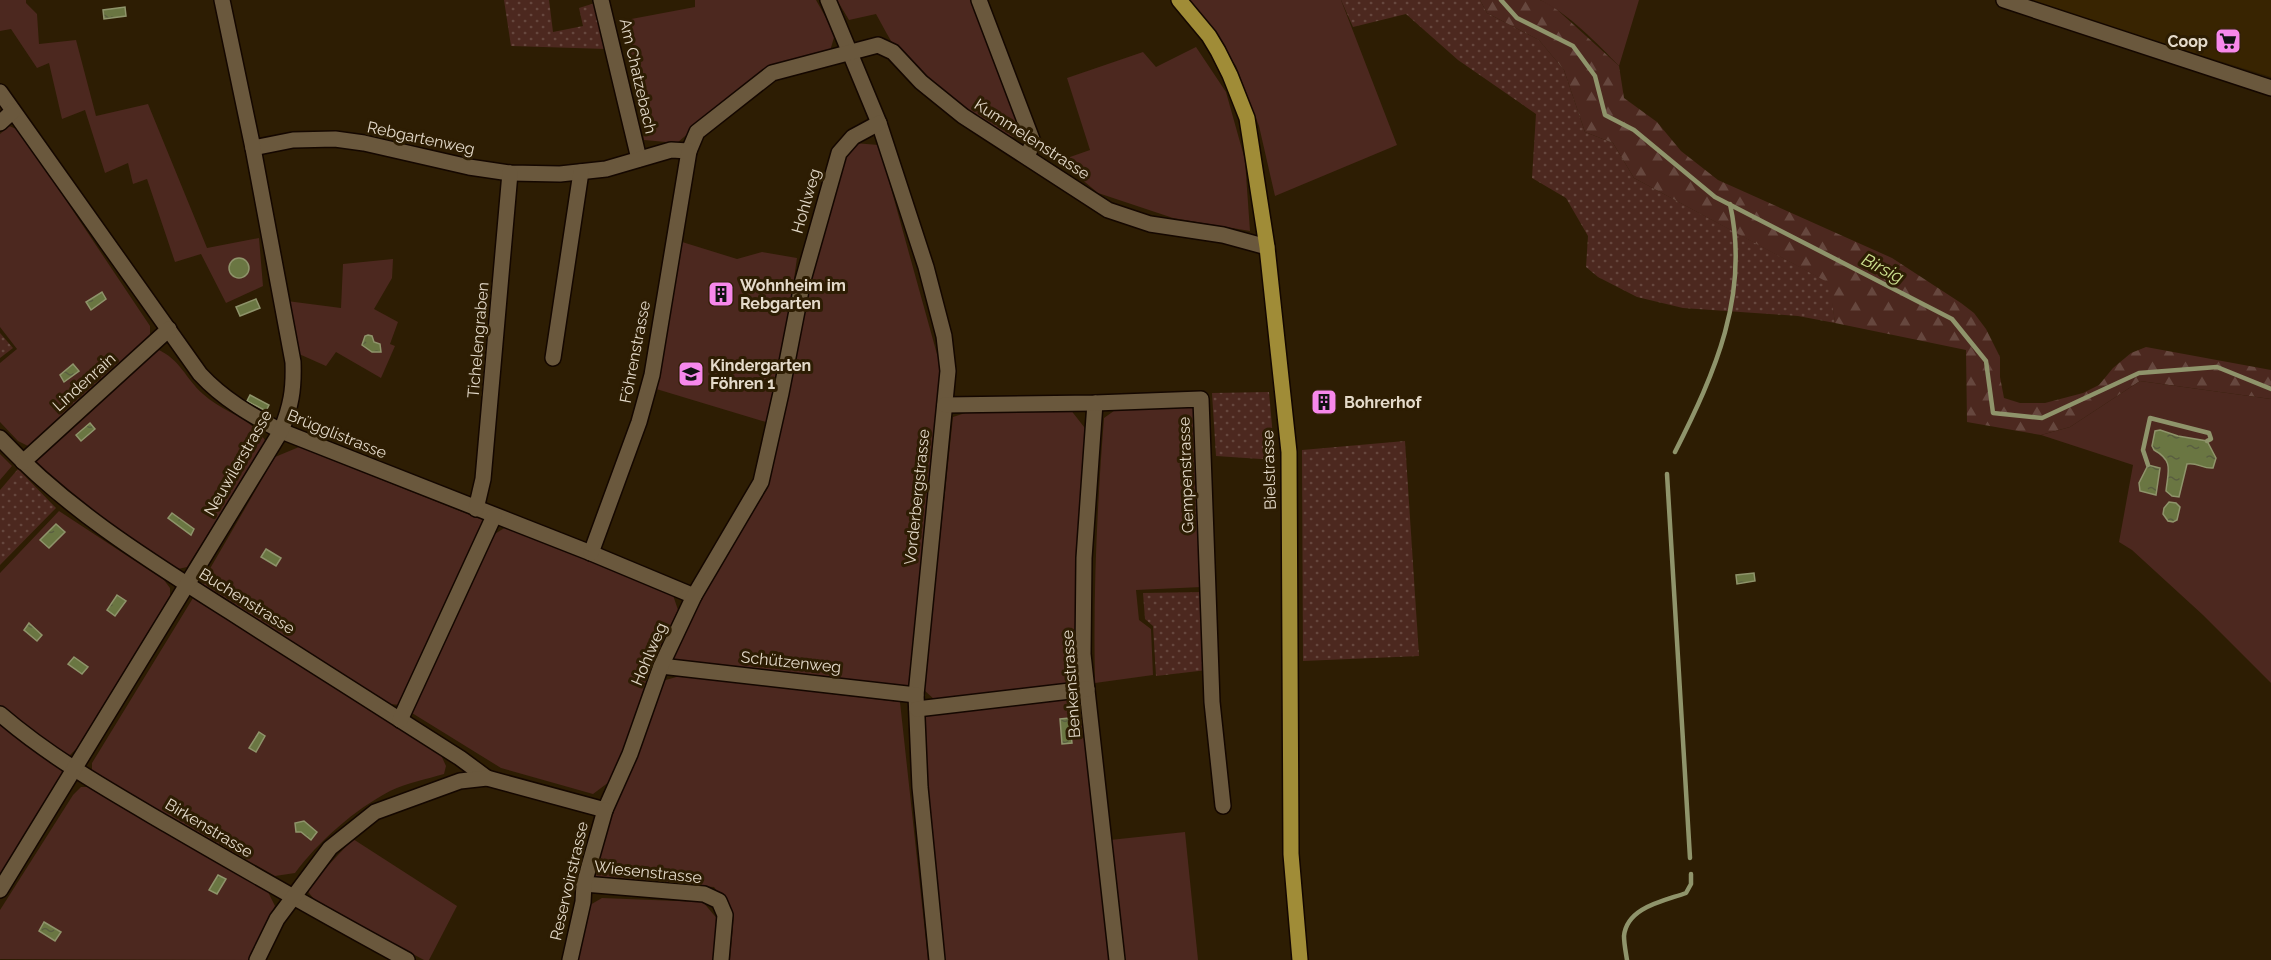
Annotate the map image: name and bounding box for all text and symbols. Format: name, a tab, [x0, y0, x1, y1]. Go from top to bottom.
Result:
street label: Am Chatzebach	[616, 17, 660, 135]
supermarket icon: Coop	[2213, 26, 2243, 56]
place label: Coop	[2168, 32, 2208, 51]
street label: Kummelenstrasse	[971, 95, 1093, 183]
street label: Rebgartenweg	[365, 117, 477, 159]
street label: Hohlweg	[788, 166, 824, 236]
water label: Birsig	[1858, 249, 1908, 288]
place label: Wohnheim im Rebgarten	[740, 276, 846, 313]
building icon: Wohnheim im Rebgarten	[706, 279, 736, 309]
street label: Tichelengraben	[463, 281, 493, 399]
street label: Föhrenstrasse	[616, 299, 654, 405]
street label: Lindenrain	[49, 349, 119, 415]
place label: Kindergarten Föhren 1	[710, 356, 811, 393]
school or university icon: Kindergarten Föhren 1	[676, 359, 706, 389]
building icon: Bohrerhof	[1309, 387, 1339, 417]
place label: Bohrerhof	[1344, 393, 1422, 412]
street label: Brügglistrasse	[284, 405, 390, 463]
street label: Neuwilerstrasse	[200, 407, 276, 519]
street label: Gempenstrasse	[1174, 417, 1198, 533]
street label: Vorderbergstrasse	[900, 428, 934, 566]
street label: Bielstrasse	[1258, 430, 1280, 510]
street label: Buchenstrasse	[196, 564, 298, 638]
street label: Hohlweg	[627, 620, 671, 688]
street label: Benkenstrasse	[1058, 629, 1084, 739]
street label: Schützenweg	[740, 647, 842, 677]
street label: Birkenstrasse	[162, 794, 256, 862]
street label: Reservoirstrasse	[546, 820, 592, 942]
street label: Wiesenstrasse	[593, 857, 703, 887]

